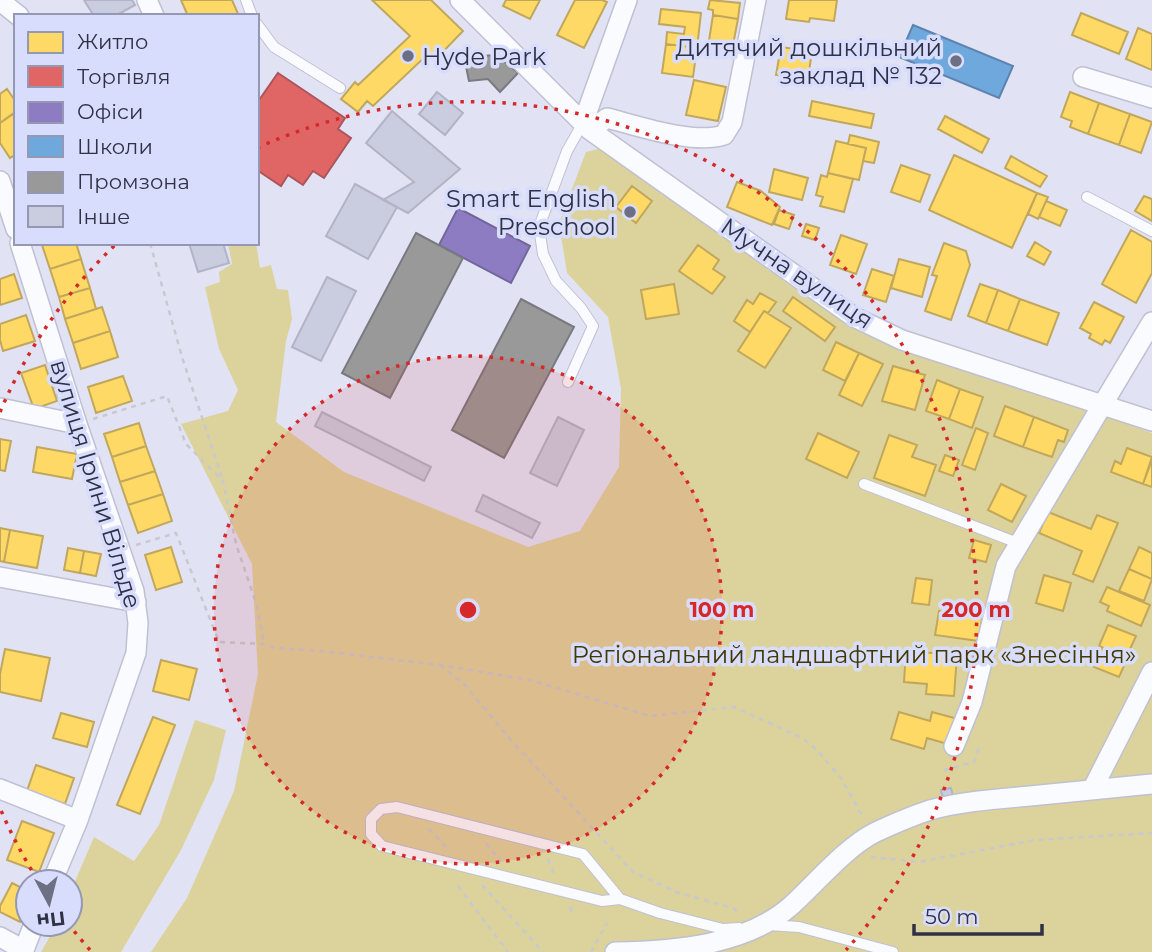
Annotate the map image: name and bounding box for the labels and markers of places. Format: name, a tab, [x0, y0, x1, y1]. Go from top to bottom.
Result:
place label: Дитячий дошкільний заклад № 132	[676, 33, 942, 90]
place label: Hyde Park	[422, 42, 547, 71]
marker: Hyde Park	[400, 48, 416, 64]
marker: Дитячий дошкільний заклад № 132	[948, 53, 964, 69]
place label: Smart English Preschool	[446, 184, 616, 241]
marker: Smart English Preschool	[622, 204, 638, 220]
centre of rings	[456, 598, 480, 622]

